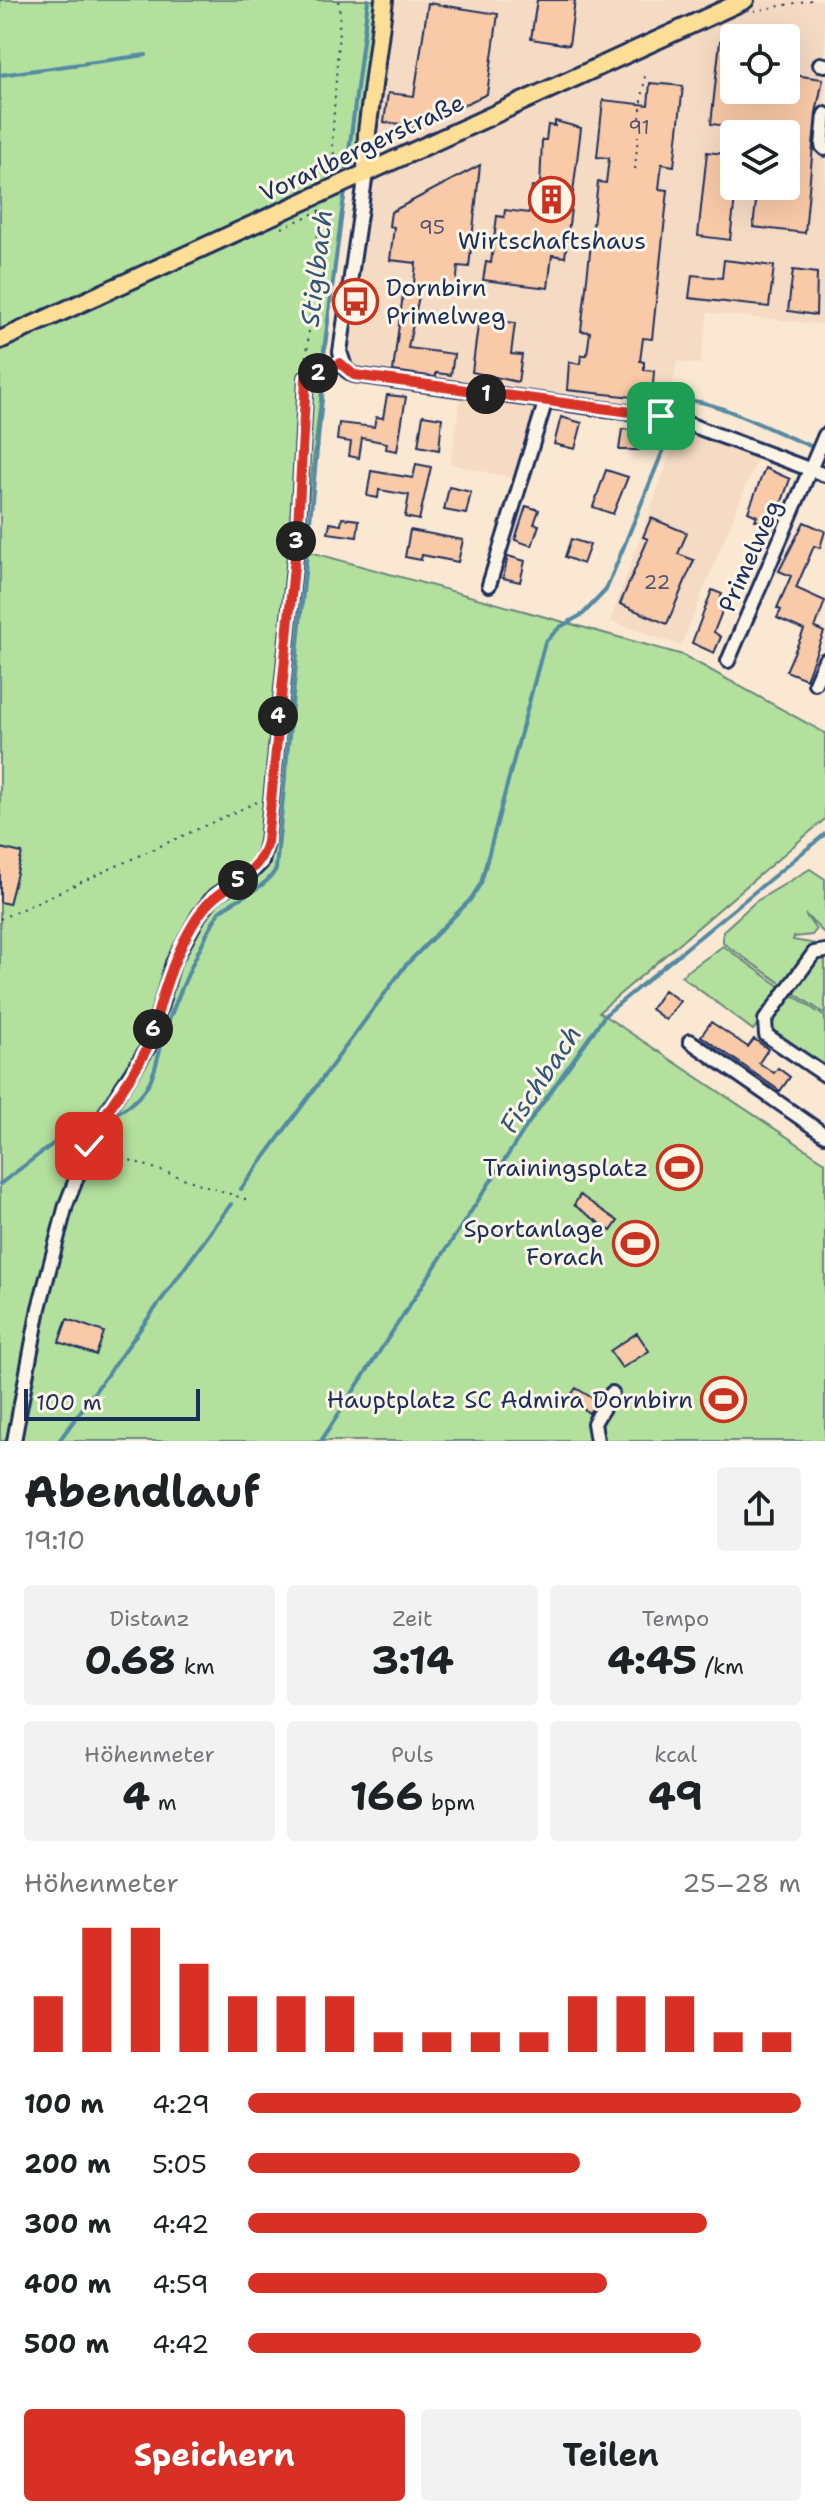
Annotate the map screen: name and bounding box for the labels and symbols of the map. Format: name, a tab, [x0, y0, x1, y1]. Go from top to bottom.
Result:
street label: Vorarlbergerstraße	[255, 87, 469, 209]
house number: 91	[628, 114, 650, 140]
building icon: Wirtschaftshaus	[528, 175, 576, 223]
water label: Stiglbach	[291, 207, 341, 329]
house number: 95	[419, 214, 445, 240]
place label: Wirtschaftshaus	[458, 225, 646, 257]
place label: Dornbirn Primelweg	[386, 272, 506, 332]
bus stop icon: Dornbirn Primelweg	[331, 278, 379, 326]
pin: 2	[298, 353, 338, 393]
pin: 1	[466, 374, 506, 414]
pin	[627, 382, 695, 450]
street label: Primelweg	[711, 495, 789, 617]
pin: 3	[276, 521, 316, 561]
house number: 22	[644, 569, 671, 595]
pin: 4	[258, 696, 298, 736]
pin: 5	[218, 860, 258, 900]
pin: 6	[133, 1009, 173, 1049]
water label: Fischbach	[491, 1018, 589, 1140]
pin	[55, 1112, 123, 1180]
sports icon: Trainingsplatz	[655, 1144, 703, 1192]
place label: Trainingsplatz	[483, 1152, 648, 1184]
place label: Sportanlage Forach	[463, 1213, 604, 1273]
sports icon: Sportanlage Forach	[611, 1219, 659, 1267]
sports icon: Hauptplatz SC Admira Dornbirn	[700, 1376, 748, 1424]
place label: Hauptplatz SC Admira Dornbirn	[327, 1384, 693, 1416]
scale bar	[24, 1385, 200, 1421]

